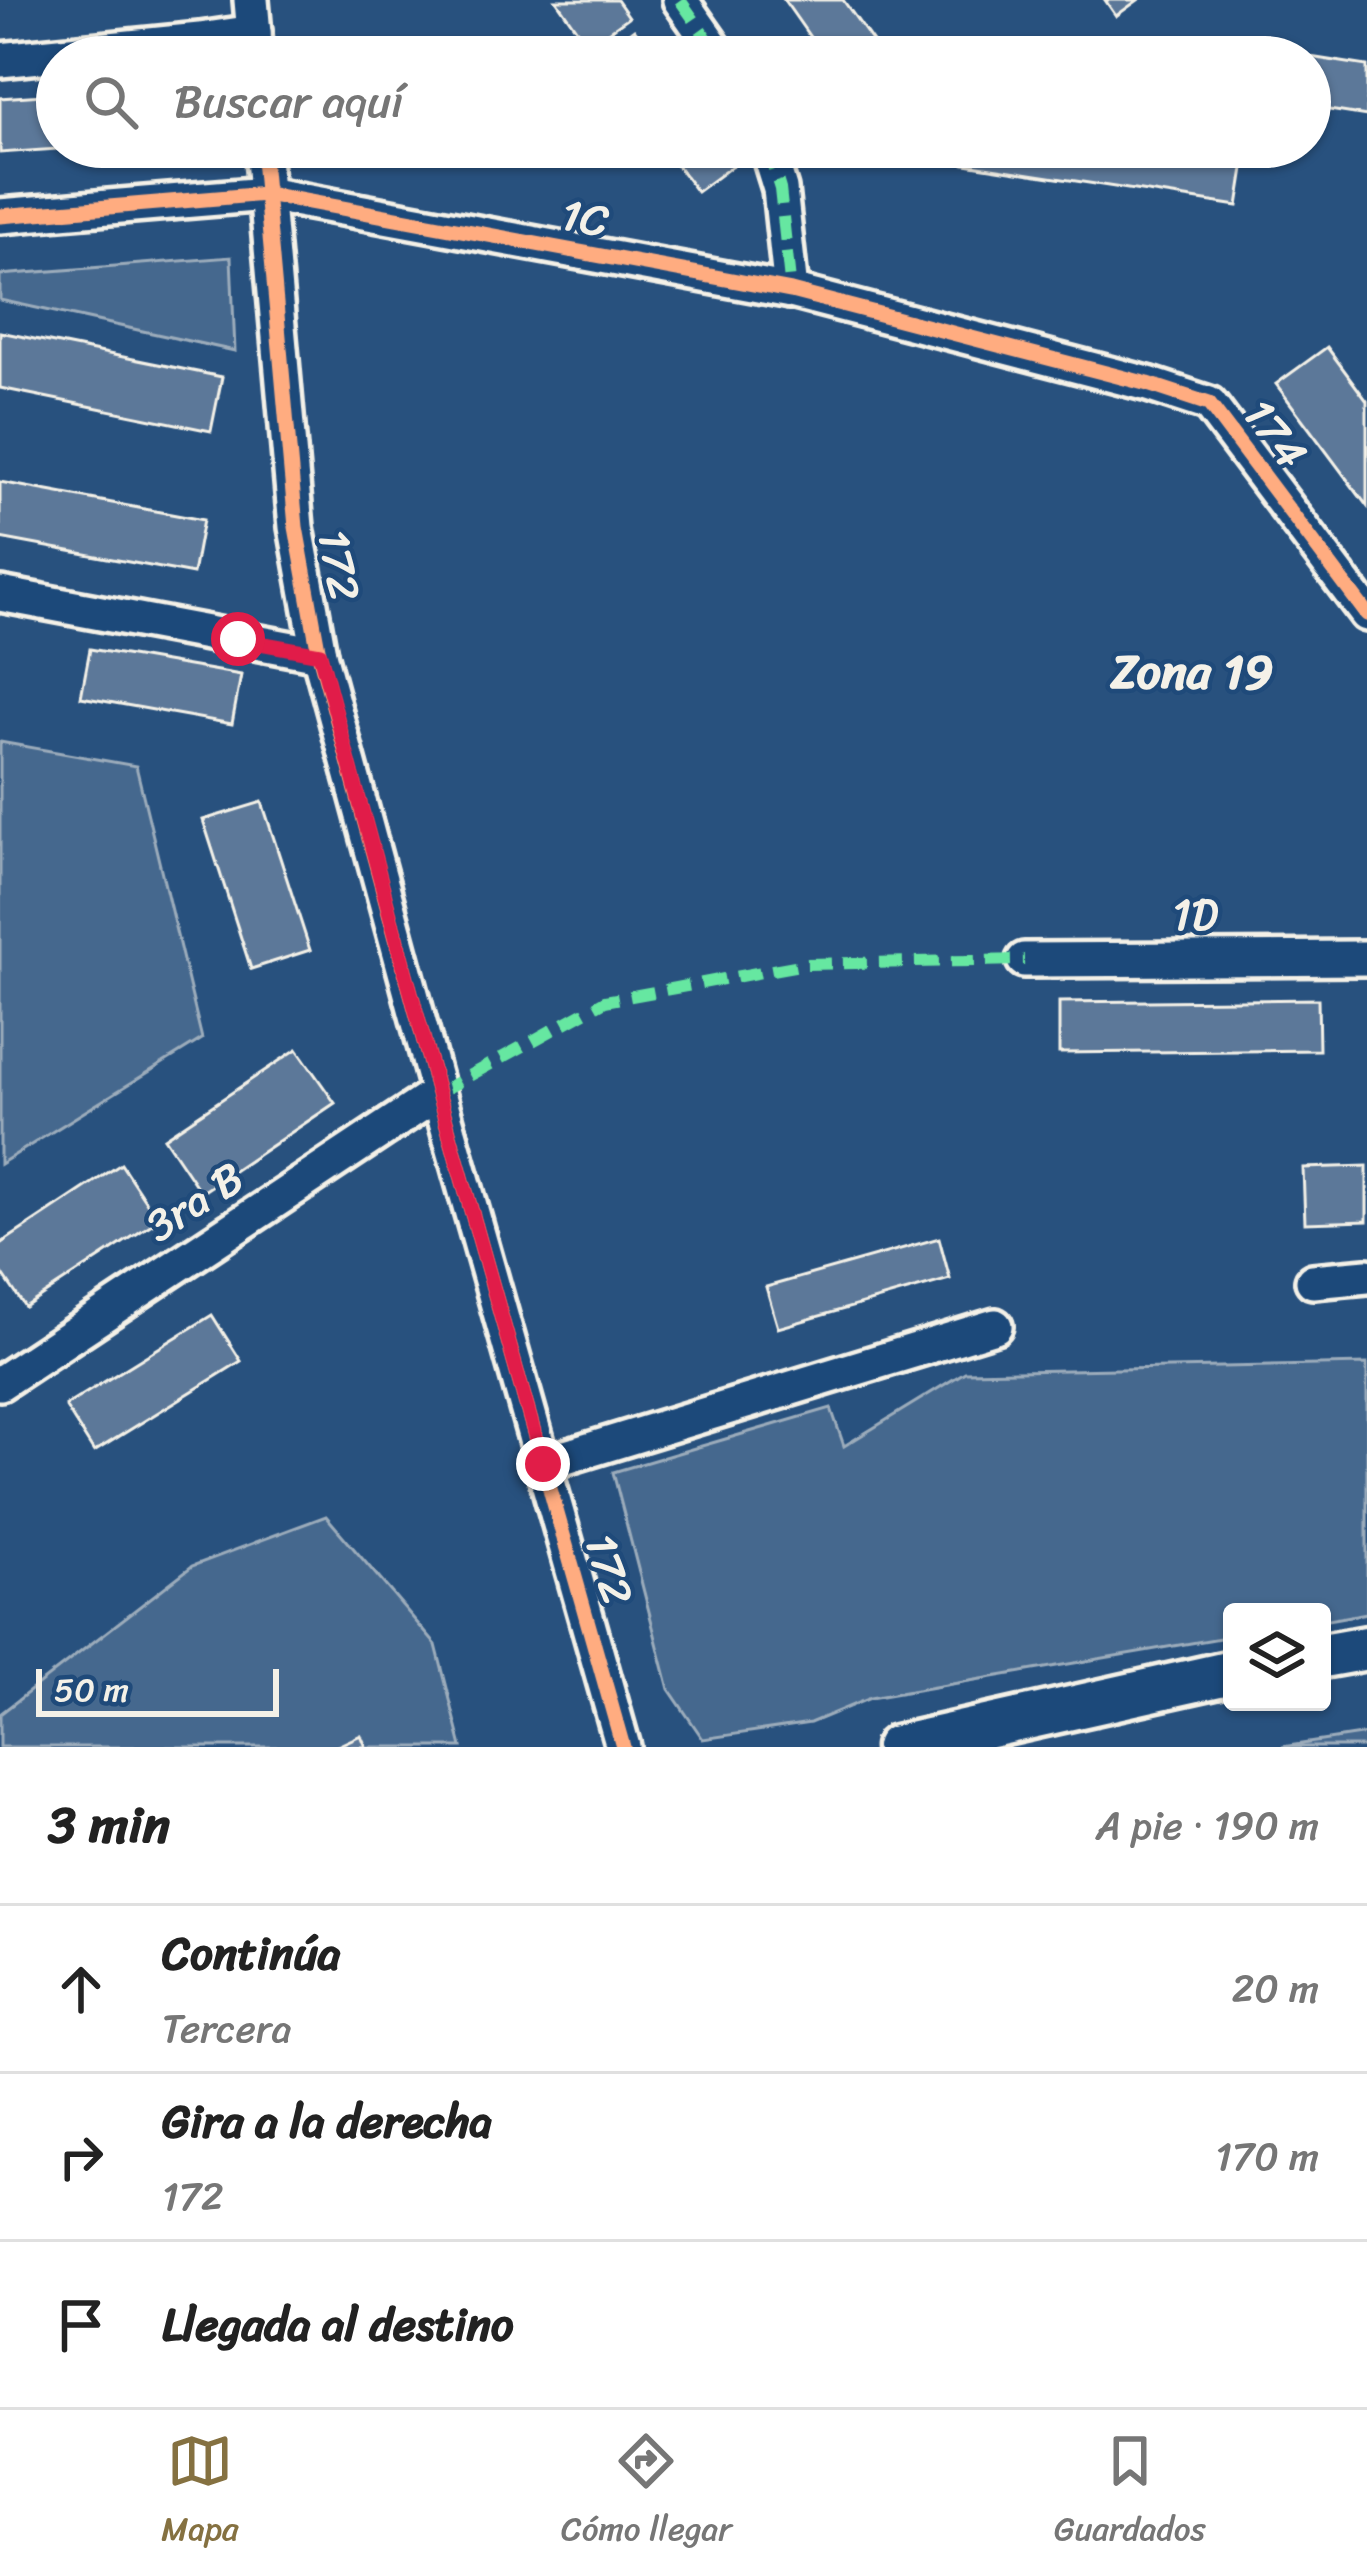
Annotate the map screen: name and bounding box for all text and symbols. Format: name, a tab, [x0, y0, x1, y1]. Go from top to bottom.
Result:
search box	[36, 36, 1331, 168]
text: Buscar aquí	[174, 62, 403, 142]
icon: search	[78, 69, 144, 135]
street label: 1C	[555, 174, 615, 261]
street label: 174	[1221, 380, 1329, 487]
street label: 172	[293, 523, 385, 607]
route start	[211, 612, 265, 666]
district label: Zona 19	[1109, 629, 1274, 714]
street label: 1D	[1172, 875, 1218, 955]
street label: 3ra B	[128, 1139, 261, 1264]
route end	[516, 1437, 570, 1491]
street label: 172	[561, 1524, 657, 1614]
map controls	[1223, 1603, 1331, 1711]
button: layers	[1223, 1603, 1331, 1711]
text: 50 m	[54, 1661, 129, 1719]
scale bar	[36, 1663, 279, 1716]
text: 3 min	[48, 1780, 170, 1870]
text: A pie · 190 m	[1096, 1791, 1319, 1860]
text: Continúa	[162, 1914, 340, 1994]
text: 20 m	[1232, 1954, 1319, 2023]
icon: ahead	[48, 1956, 114, 2022]
text: Tercera	[162, 1994, 291, 2063]
text: Gira a la derecha	[162, 2082, 492, 2162]
text: 170 m	[1215, 2122, 1319, 2191]
icon: right	[48, 2124, 114, 2190]
text: 172	[162, 2162, 224, 2231]
text: Llegada al destino	[162, 2285, 514, 2365]
icon: arrive	[48, 2292, 114, 2358]
tab: Mapa	[161, 2428, 239, 2558]
tab: Cómo llegar	[561, 2428, 732, 2558]
tab: Guardados	[1054, 2428, 1206, 2558]

